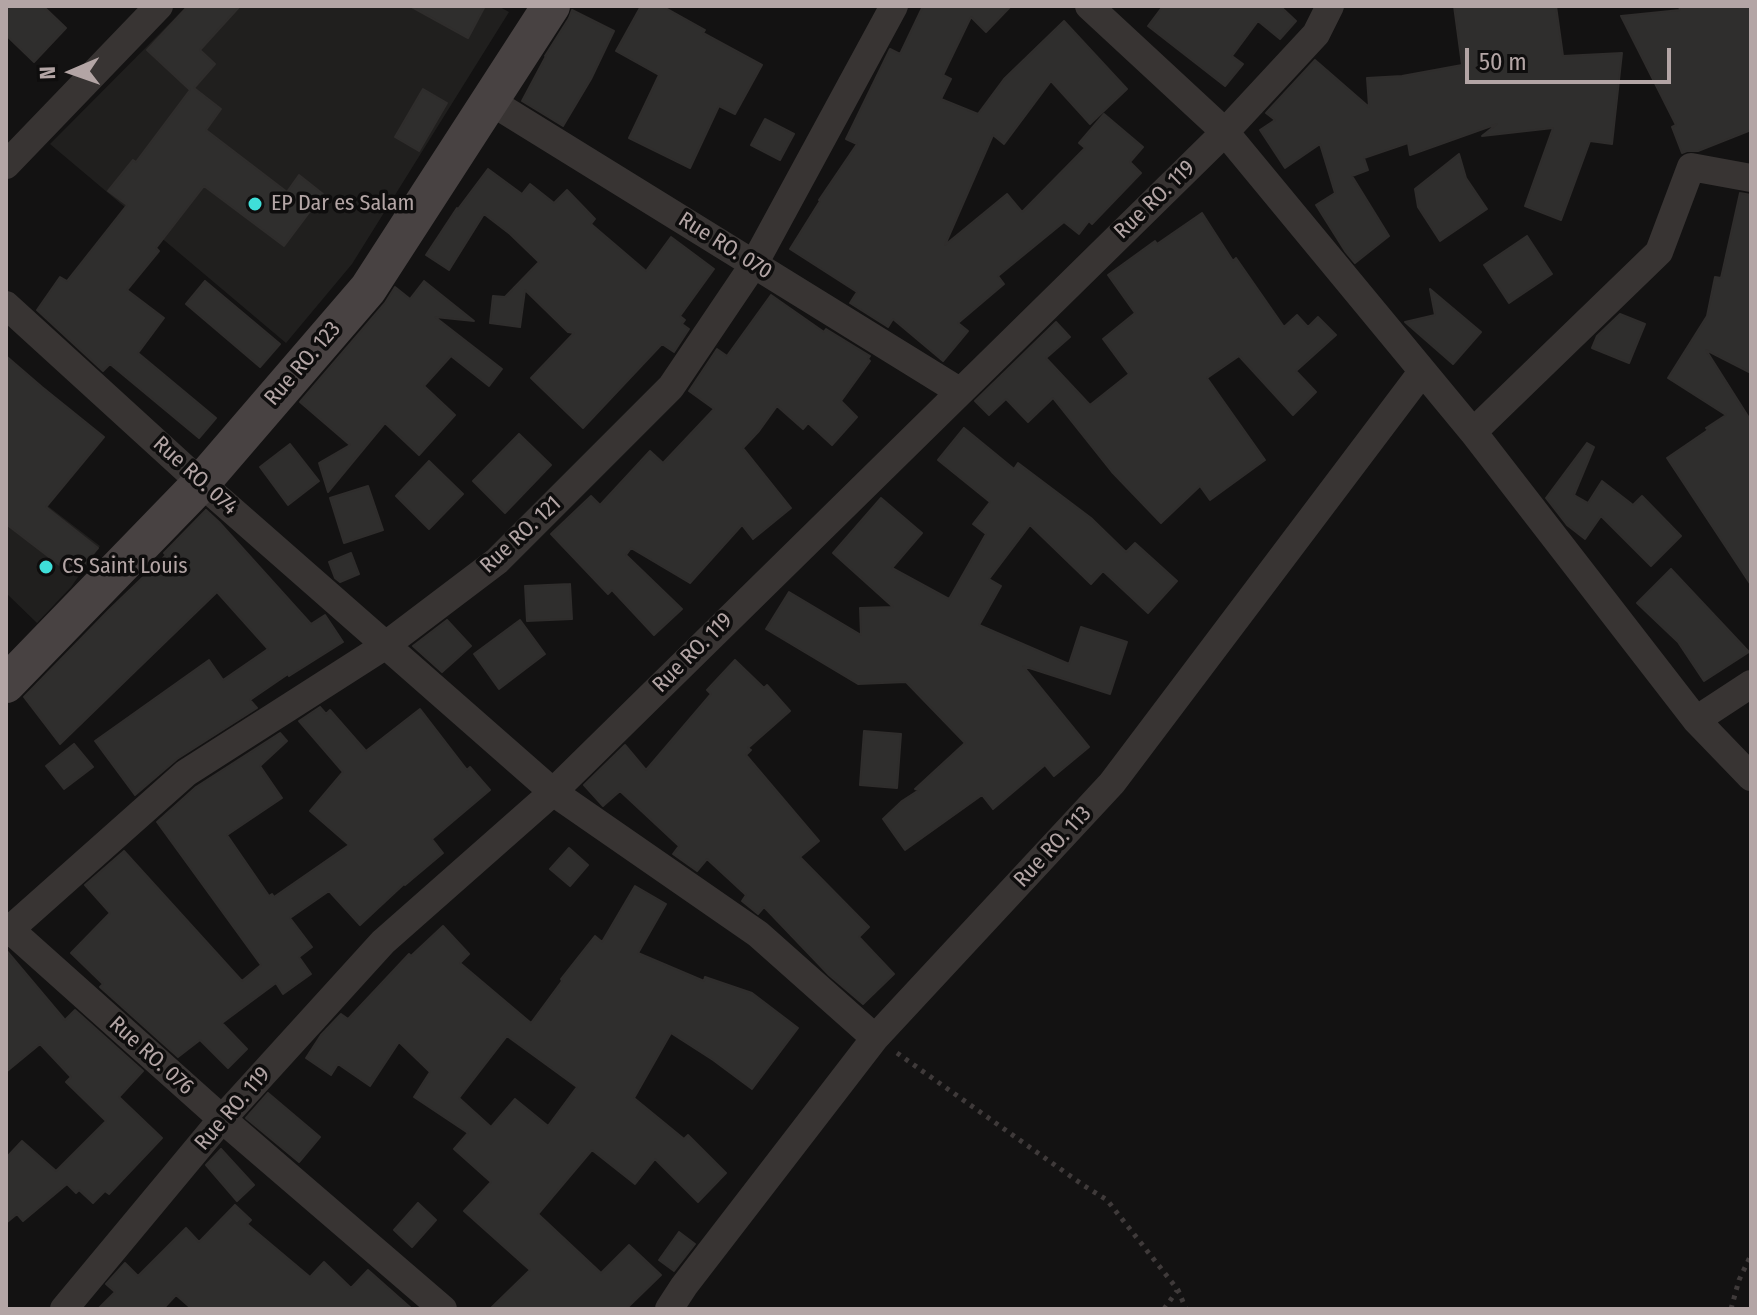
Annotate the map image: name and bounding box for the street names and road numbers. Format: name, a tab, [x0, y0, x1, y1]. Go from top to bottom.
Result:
street label: Rue RO. 119	[1109, 155, 1201, 245]
street label: Rue RO. 070	[673, 207, 777, 285]
street label: Rue RO. 123	[259, 317, 347, 411]
street label: Rue RO. 074	[147, 431, 243, 521]
street label: Rue RO. 121	[475, 491, 567, 579]
street label: Rue RO. 119	[648, 608, 738, 698]
street label: Rue RO. 113	[1009, 801, 1097, 893]
street label: Rue RO. 076	[103, 1011, 199, 1101]
street label: Rue RO. 119	[190, 1062, 276, 1156]

